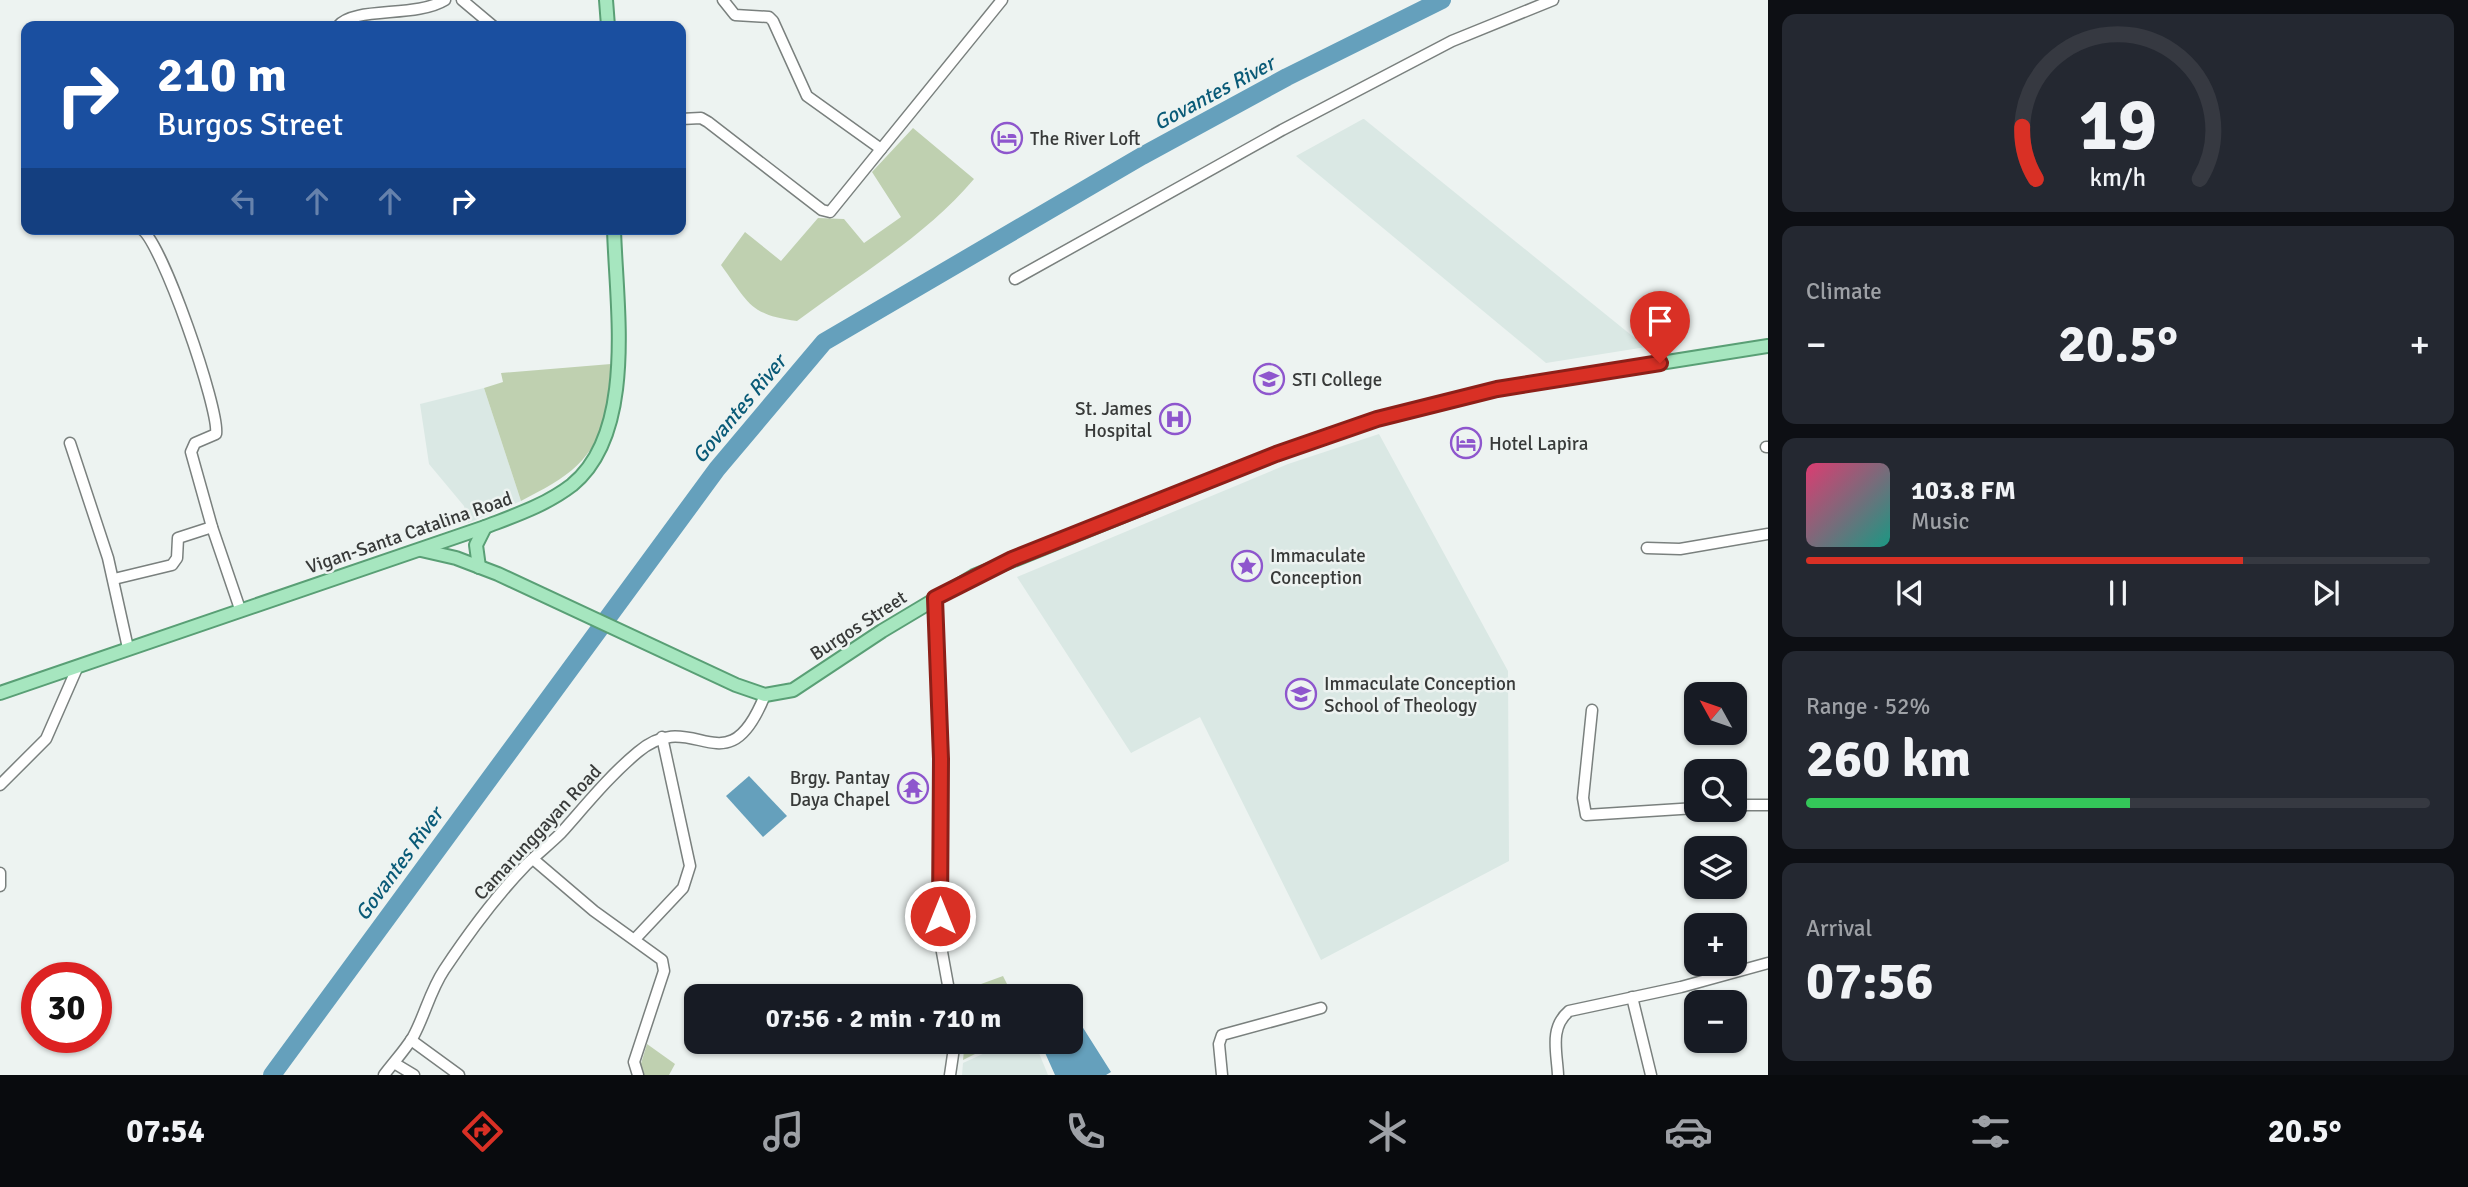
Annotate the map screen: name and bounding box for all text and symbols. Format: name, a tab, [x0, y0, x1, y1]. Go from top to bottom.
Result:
text: 210 m	[157, 45, 287, 105]
icon: right	[42, 49, 133, 140]
water label: Govantes River	[1149, 49, 1282, 136]
text: 19	[2079, 81, 2157, 170]
text: Burgos Street	[157, 105, 343, 144]
hotel icon: The River Loft	[990, 121, 1024, 155]
place label: The River Loft	[1030, 127, 1140, 151]
text: km/h	[2090, 162, 2146, 193]
icon: left	[225, 182, 263, 220]
icon: ahead	[298, 182, 336, 220]
icon: ahead	[371, 182, 409, 220]
icon: right	[444, 182, 482, 220]
text: Climate	[1806, 277, 1882, 306]
pin	[1630, 291, 1690, 363]
icon: arrive	[1641, 302, 1679, 340]
text: 20.5°	[2058, 312, 2178, 376]
text: −	[1806, 321, 1827, 368]
text: +	[2409, 321, 2430, 368]
water label: Govantes River	[686, 347, 794, 468]
school or university icon: STI College	[1252, 362, 1286, 396]
place label: STI College	[1292, 368, 1382, 392]
place label: St. James Hospital	[1075, 397, 1152, 443]
hospital icon: St. James Hospital	[1158, 402, 1192, 436]
hotel icon: Hotel Lapira	[1449, 426, 1483, 460]
place label: Hotel Lapira	[1489, 432, 1588, 456]
text: 103.8 FM	[1911, 475, 2016, 507]
street label: Vigan-Santa Catalina Road	[303, 486, 515, 580]
text: Music	[1911, 507, 1969, 536]
place label: Immaculate Conception	[1270, 544, 1366, 590]
place icon: Immaculate Conception	[1230, 549, 1264, 583]
icon: previous	[1891, 574, 1929, 612]
icon: pause	[2099, 574, 2137, 612]
icon: next	[2307, 574, 2345, 612]
street label: Burgos Street	[806, 585, 912, 666]
place label: Immaculate Conception School of Theology	[1324, 672, 1516, 718]
school or university icon: Immaculate Conception School of Theology	[1284, 677, 1318, 711]
north arrow	[1684, 682, 1746, 746]
map controls	[1684, 682, 1747, 1053]
text: Range · 52%	[1806, 692, 1930, 721]
text: 260 km	[1806, 727, 1971, 791]
button: search	[1684, 759, 1747, 822]
street label: Camarunggayan Road	[469, 760, 607, 905]
place label: Brgy. Pantay Daya Chapel	[789, 766, 890, 812]
temple icon: Brgy. Pantay Daya Chapel	[896, 771, 930, 805]
water label: Govantes River	[349, 800, 451, 925]
button: layers	[1684, 836, 1747, 899]
position arrow	[903, 879, 977, 953]
button: +	[1684, 913, 1747, 976]
text: Arrival	[1806, 914, 1872, 943]
text: 07:56	[1806, 949, 1934, 1013]
speed limit sign: 30	[21, 962, 112, 1053]
button: −	[1684, 990, 1747, 1053]
text: 07:56 · 2 min · 710 m	[766, 1003, 1001, 1035]
icon: directions	[458, 1107, 507, 1156]
icon: music	[759, 1107, 808, 1156]
icon: phone	[1061, 1107, 1110, 1156]
icon: climate	[1363, 1107, 1412, 1156]
icon: car	[1664, 1107, 1713, 1156]
icon: filters	[1966, 1107, 2015, 1156]
text: 07:54	[126, 1112, 205, 1151]
text: 20.5°	[2268, 1112, 2342, 1151]

